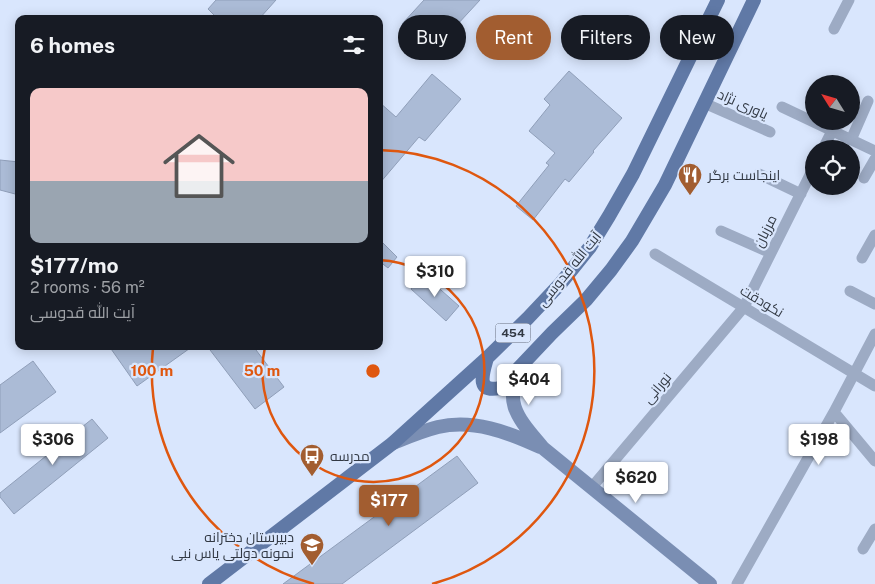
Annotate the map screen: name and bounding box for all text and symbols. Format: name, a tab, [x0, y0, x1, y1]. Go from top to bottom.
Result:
chip: Buy	[398, 15, 466, 60]
chip: Rent	[476, 15, 551, 60]
chip: Filters	[561, 15, 650, 60]
chip: New	[660, 15, 734, 60]
icon: filters	[340, 31, 368, 59]
text: 6 homes	[30, 33, 115, 58]
north arrow	[805, 75, 860, 130]
map controls	[805, 75, 860, 195]
street label: یاوری نژاد	[715, 86, 771, 122]
icon: home	[154, 121, 244, 211]
button: locate	[805, 140, 860, 195]
restaurant icon: اینجاست برگر	[677, 162, 703, 196]
place label: اینجاست برگر	[707, 167, 780, 183]
street label: مرزبان	[750, 212, 780, 250]
street label: آیت الله قدوسی	[533, 227, 604, 310]
text: $177/mo	[30, 253, 119, 278]
pin: $310	[405, 256, 465, 298]
text: $310	[416, 262, 454, 281]
text: 2 rooms · 56 m²	[30, 278, 145, 297]
street label: نکودقت	[737, 282, 787, 320]
text: آیت الله قدوسی	[30, 303, 135, 322]
road number: 454	[496, 323, 530, 342]
text: 100 m	[131, 362, 173, 379]
text: 50 m	[244, 362, 280, 379]
centre of rings	[364, 362, 382, 380]
pin: $404	[499, 364, 559, 406]
street label: نورانی	[639, 369, 675, 407]
text: $404	[508, 370, 550, 389]
pin: $306	[23, 424, 83, 466]
pin: $198	[789, 424, 849, 466]
text: $306	[32, 430, 74, 449]
text: $198	[800, 430, 838, 449]
bus stop icon: مدرسه	[299, 443, 325, 477]
place label: مدرسه	[330, 448, 370, 464]
pin: $620	[606, 462, 666, 504]
text: $620	[615, 468, 657, 487]
pin: $177	[359, 484, 419, 527]
text: $177	[370, 491, 408, 510]
place label: دبیرستان دخترانه نمونه دولتی یاس نبی	[171, 529, 294, 561]
school or university icon: دبیرستان دخترانه نمونه دولتی یاس نبی	[299, 532, 325, 566]

